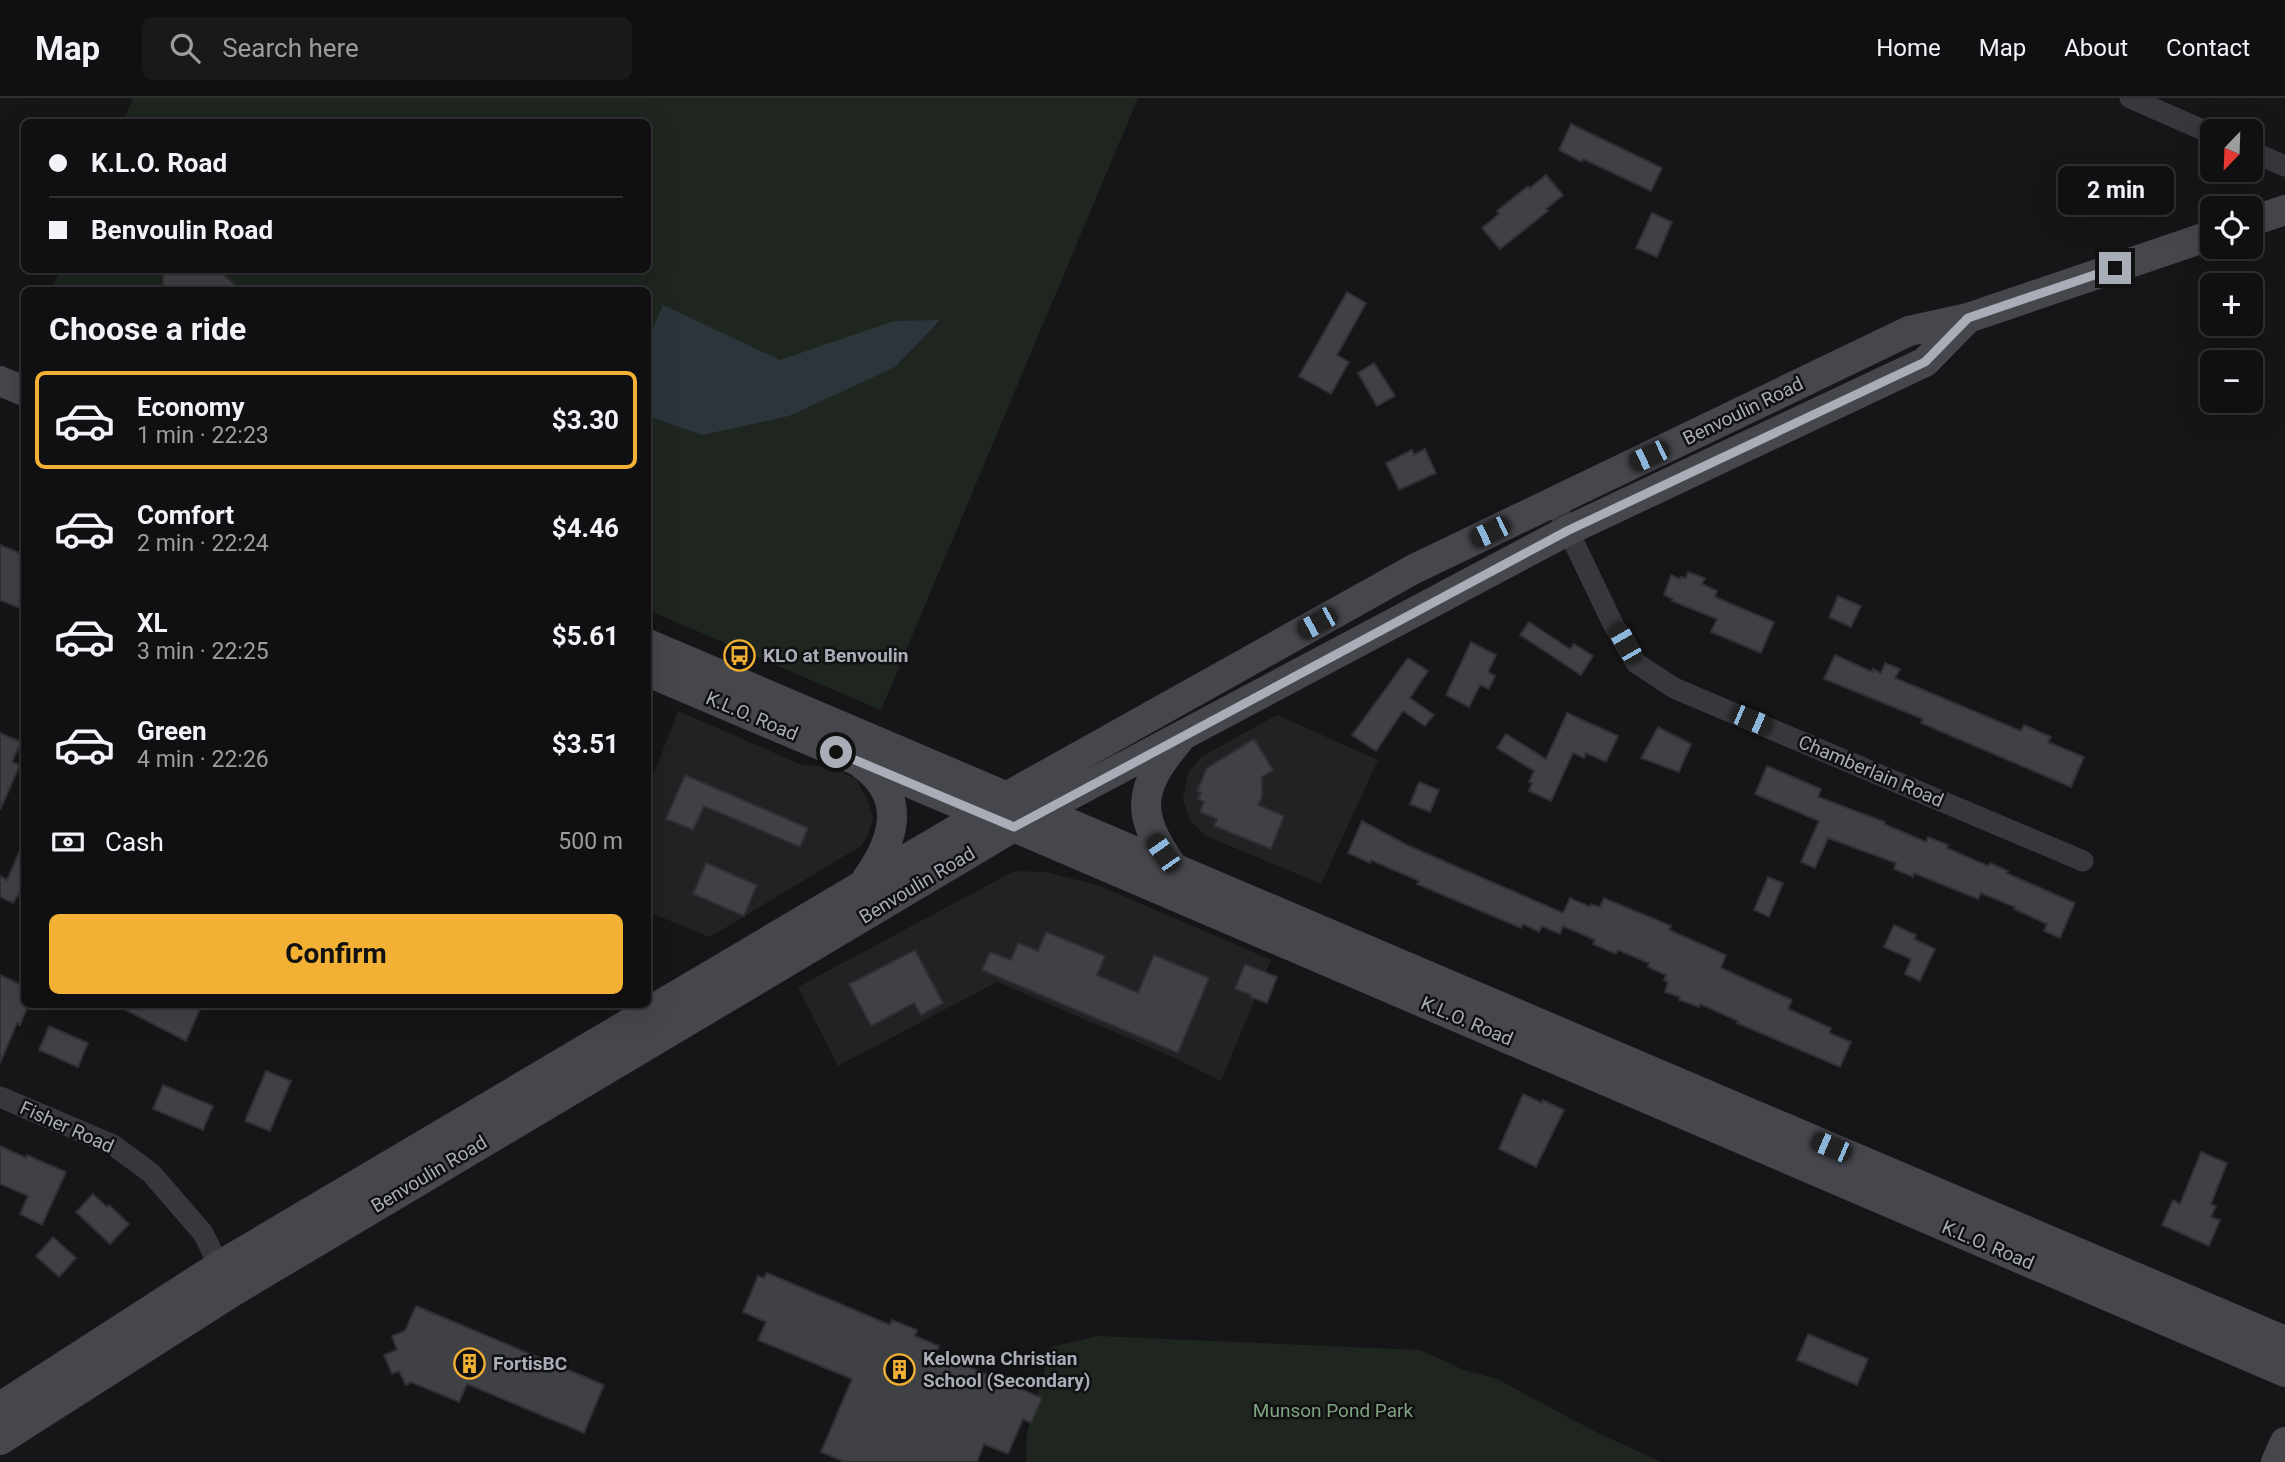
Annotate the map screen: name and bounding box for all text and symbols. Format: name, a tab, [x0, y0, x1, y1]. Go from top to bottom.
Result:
search box	[142, 17, 632, 80]
text: Map	[35, 29, 100, 68]
icon: search	[166, 29, 204, 67]
text: Search here	[222, 33, 359, 63]
text: Home	[1876, 34, 1941, 62]
text: Map	[1979, 34, 2026, 62]
text: About	[2064, 34, 2128, 62]
text: Contact	[2166, 34, 2250, 62]
north arrow	[2200, 119, 2263, 182]
map controls	[2200, 119, 2263, 413]
text: K.L.O. Road	[91, 148, 227, 178]
callout: 2 min	[2057, 166, 2173, 216]
text: 2 min	[2087, 177, 2145, 204]
button: locate	[2200, 196, 2263, 259]
text: Benvoulin Road	[91, 215, 273, 245]
route end	[2099, 252, 2131, 284]
button: +	[2200, 273, 2263, 336]
text: Choose a ride	[49, 310, 246, 348]
button: −	[2200, 350, 2263, 413]
street label: Benvoulin Road	[1679, 372, 1807, 450]
icon: car	[53, 389, 116, 452]
text: Economy	[137, 392, 244, 422]
text: $3.30	[552, 405, 619, 435]
text: 1 min · 22:23	[137, 422, 269, 449]
car	[1626, 437, 1673, 475]
icon: car	[53, 497, 116, 560]
text: Comfort	[137, 500, 234, 530]
text: $4.46	[552, 513, 619, 543]
car	[1467, 513, 1514, 551]
text: 2 min · 22:24	[137, 530, 269, 557]
car	[1294, 604, 1341, 642]
icon: car	[53, 605, 116, 668]
text: XL	[137, 608, 168, 638]
car	[1606, 620, 1645, 666]
text: $5.61	[552, 621, 619, 651]
text: 3 min · 22:25	[137, 638, 269, 665]
bus stop icon: KLO at Benvoulin	[723, 638, 757, 672]
place label: KLO at Benvoulin	[763, 644, 909, 667]
street label: K.L.O. Road	[703, 686, 801, 746]
car	[1728, 702, 1775, 738]
icon: car	[53, 713, 116, 776]
text: Green	[137, 716, 207, 746]
text: $3.51	[552, 729, 619, 759]
street label: Chamberlain Road	[1795, 730, 1947, 812]
route start	[820, 736, 852, 768]
text: 4 min · 22:26	[137, 746, 269, 773]
icon: cash	[49, 823, 87, 861]
text: Cash	[105, 827, 164, 857]
text: 500 m	[558, 828, 623, 855]
car	[1143, 830, 1184, 876]
street label: Benvoulin Road	[855, 841, 979, 929]
button: Confirm	[49, 914, 623, 994]
street label: K.L.O. Road	[1418, 991, 1516, 1051]
street label: Fisher Road	[17, 1096, 117, 1158]
car	[1808, 1129, 1855, 1165]
street label: Benvoulin Road	[367, 1130, 491, 1218]
street label: K.L.O. Road	[1939, 1215, 2037, 1275]
building icon: FortisBC	[453, 1346, 487, 1380]
place label: Kelowna Christian School (Secondary)	[923, 1347, 1091, 1392]
place label: FortisBC	[493, 1352, 567, 1375]
building icon: Kelowna Christian School (Secondary)	[883, 1352, 917, 1386]
park label: Munson Pond Park	[1253, 1399, 1414, 1422]

